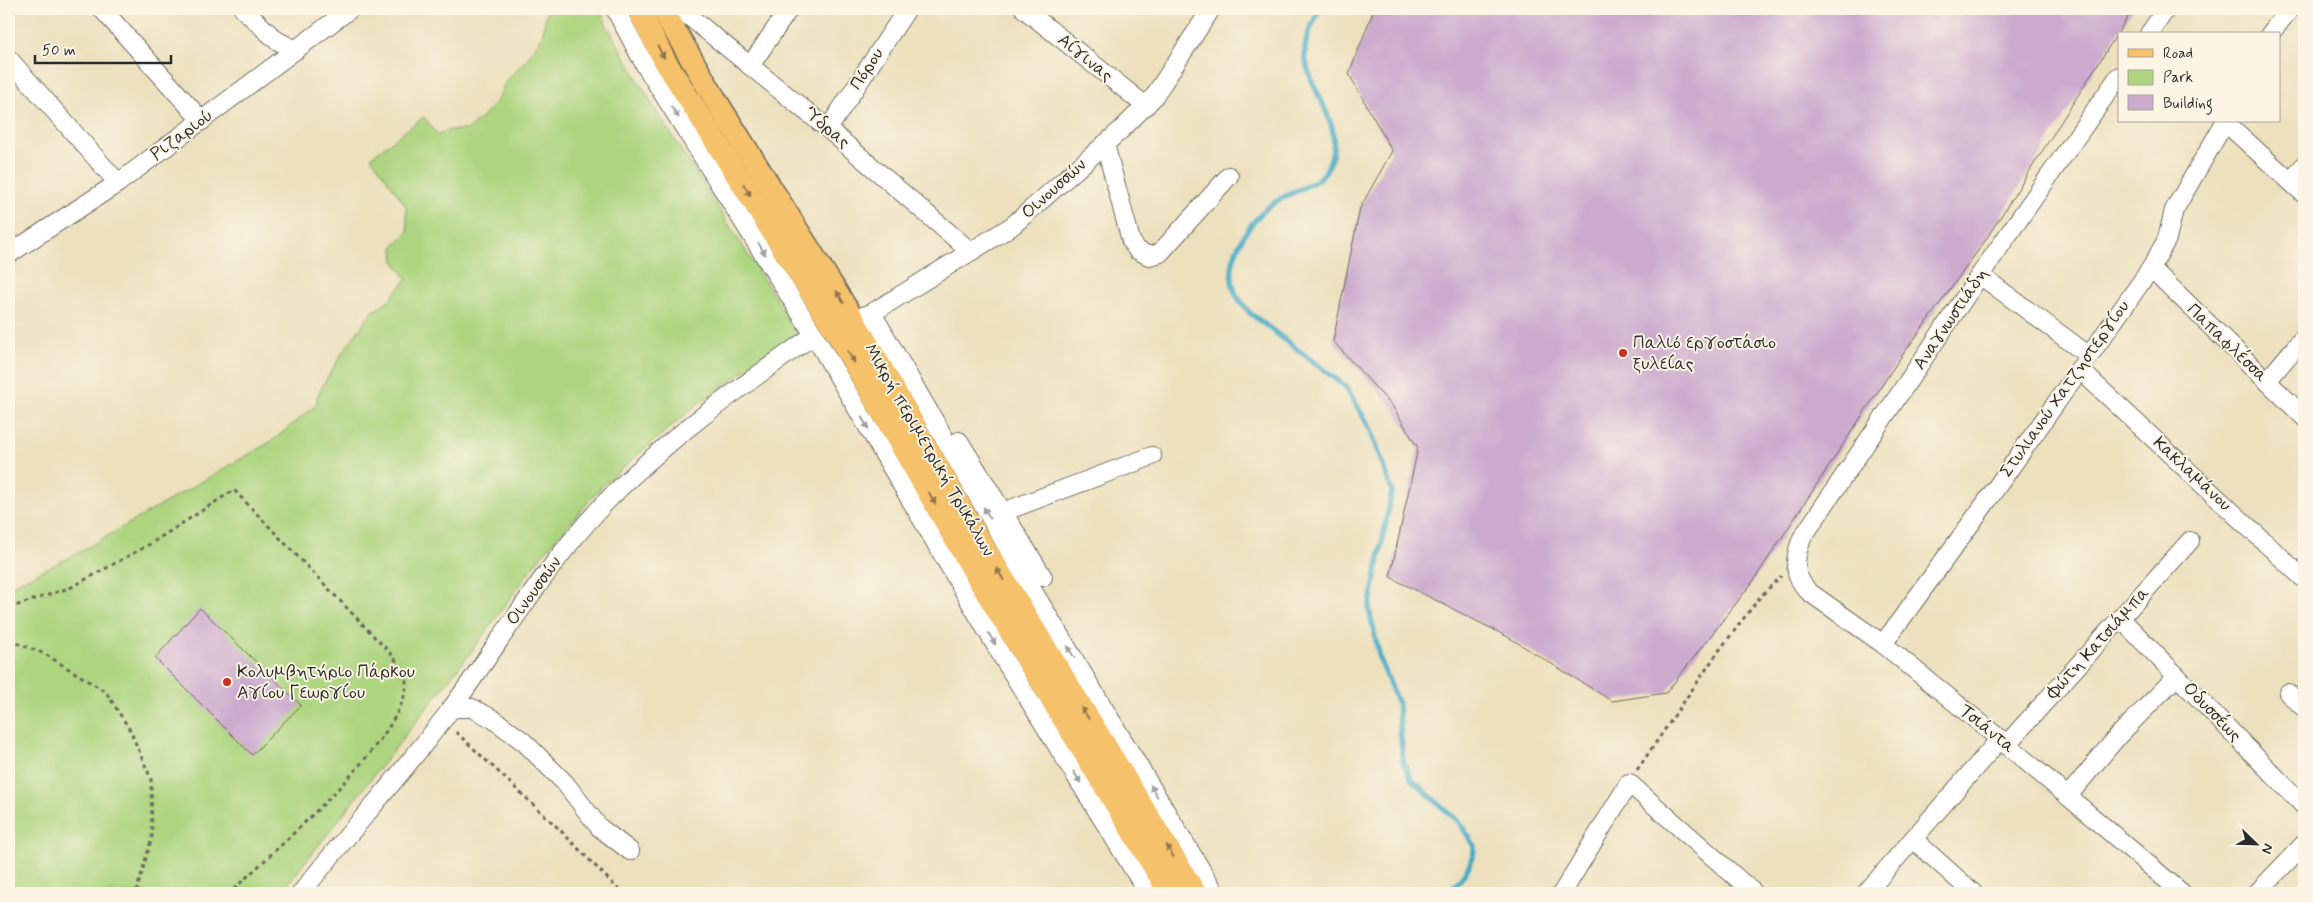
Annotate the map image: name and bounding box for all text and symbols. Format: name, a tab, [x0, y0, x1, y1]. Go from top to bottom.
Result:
street label: Αίγινας	[1052, 28, 1118, 88]
scale bar	[35, 32, 171, 64]
legend	[2118, 32, 2280, 122]
text: 50 m	[42, 41, 76, 61]
street label: Πόρου	[844, 43, 890, 95]
text: Road	[2163, 44, 2193, 64]
one-way arrow	[656, 46, 665, 59]
text: Park	[2163, 68, 2193, 88]
text: Building	[2163, 94, 2213, 115]
street label: Ύδρας	[799, 102, 855, 154]
street label: Ριζαριού	[146, 104, 218, 166]
one-way arrow	[670, 105, 679, 118]
street label: Οινουσσών	[1016, 153, 1092, 225]
one-way arrow	[742, 183, 751, 197]
one-way arrow	[757, 242, 766, 255]
street label: Αναγνωστιάδη	[1908, 263, 1994, 375]
one-way arrow	[835, 291, 844, 304]
street label: Στυλιανού Χατζηστεργίου	[1995, 296, 2135, 482]
street label: Παπαφλέσσα	[2181, 298, 2273, 388]
place label: Παλιό εργοστάσιο ξυλείας	[1633, 331, 1776, 376]
street label: Μικρή περιμετρική Τρικάλων	[858, 339, 1000, 561]
marker: Παλιό εργοστάσιο ξυλείας	[1617, 347, 1629, 359]
one-way arrow	[847, 351, 856, 364]
one-way arrow	[861, 416, 870, 429]
street label: Κακλαμάνου	[2147, 431, 2237, 517]
one-way arrow	[928, 492, 937, 505]
one-way arrow	[983, 506, 992, 519]
street label: Οινουσσών	[501, 552, 567, 630]
one-way arrow	[996, 568, 1005, 581]
street label: Φώτη Κατσιάμπα	[2041, 582, 2155, 705]
one-way arrow	[987, 632, 996, 645]
one-way arrow	[1066, 646, 1075, 659]
place label: Κολυμβητήριο Πάρκου Αγίου Γεωργίου	[237, 660, 415, 705]
marker: Κολυμβητήριο Πάρκου Αγίου Γεωργίου	[221, 676, 233, 688]
street label: Οδυσσέως	[2177, 676, 2248, 747]
street label: Τσιάντα	[1954, 699, 2020, 759]
one-way arrow	[1080, 706, 1090, 719]
one-way arrow	[1072, 771, 1081, 784]
one-way arrow	[1150, 785, 1159, 798]
north arrow	[2230, 820, 2280, 870]
text: N	[2257, 841, 2277, 856]
one-way arrow	[1165, 845, 1174, 858]

